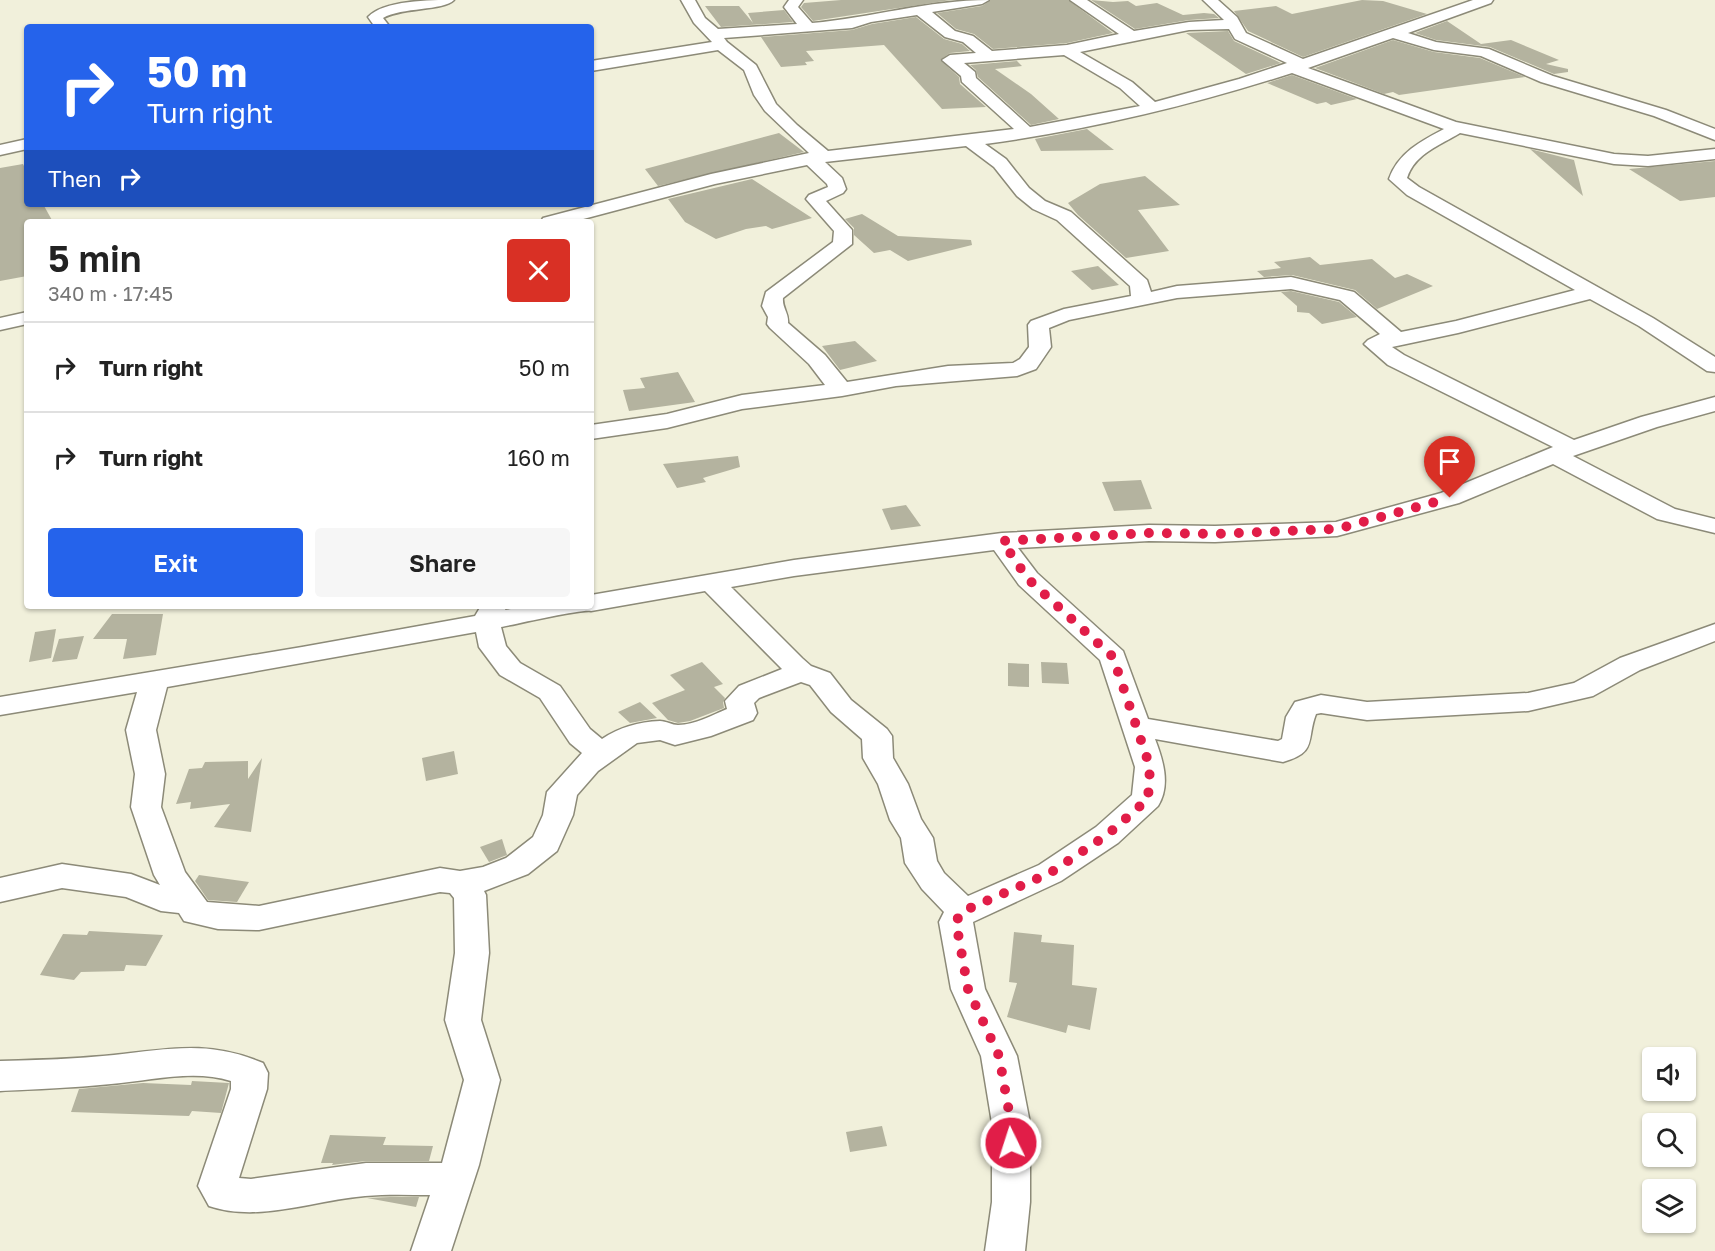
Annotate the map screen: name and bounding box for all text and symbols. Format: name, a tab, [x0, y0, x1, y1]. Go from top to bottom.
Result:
text: 50 m	[147, 46, 247, 96]
icon: right	[48, 48, 126, 126]
text: Turn right	[147, 97, 273, 129]
icon: right	[113, 162, 146, 195]
text: Then	[48, 165, 101, 192]
text: 5 min	[48, 237, 142, 280]
button: close	[507, 239, 570, 302]
text: 340 m · 17:45	[48, 281, 173, 305]
icon: right	[48, 351, 81, 384]
text: Turn right	[99, 354, 203, 381]
text: 50 m	[519, 354, 570, 381]
pin	[1424, 436, 1475, 498]
icon: right	[48, 441, 81, 474]
text: Turn right	[99, 444, 203, 471]
text: 160 m	[507, 444, 570, 471]
icon: arrive	[1433, 445, 1466, 478]
button: Exit	[48, 528, 303, 597]
button: Share	[315, 528, 570, 597]
map controls	[1642, 1047, 1696, 1233]
button: sound	[1642, 1047, 1696, 1101]
position arrow	[979, 1111, 1043, 1175]
button: search	[1642, 1113, 1696, 1167]
button: layers	[1642, 1179, 1696, 1233]

